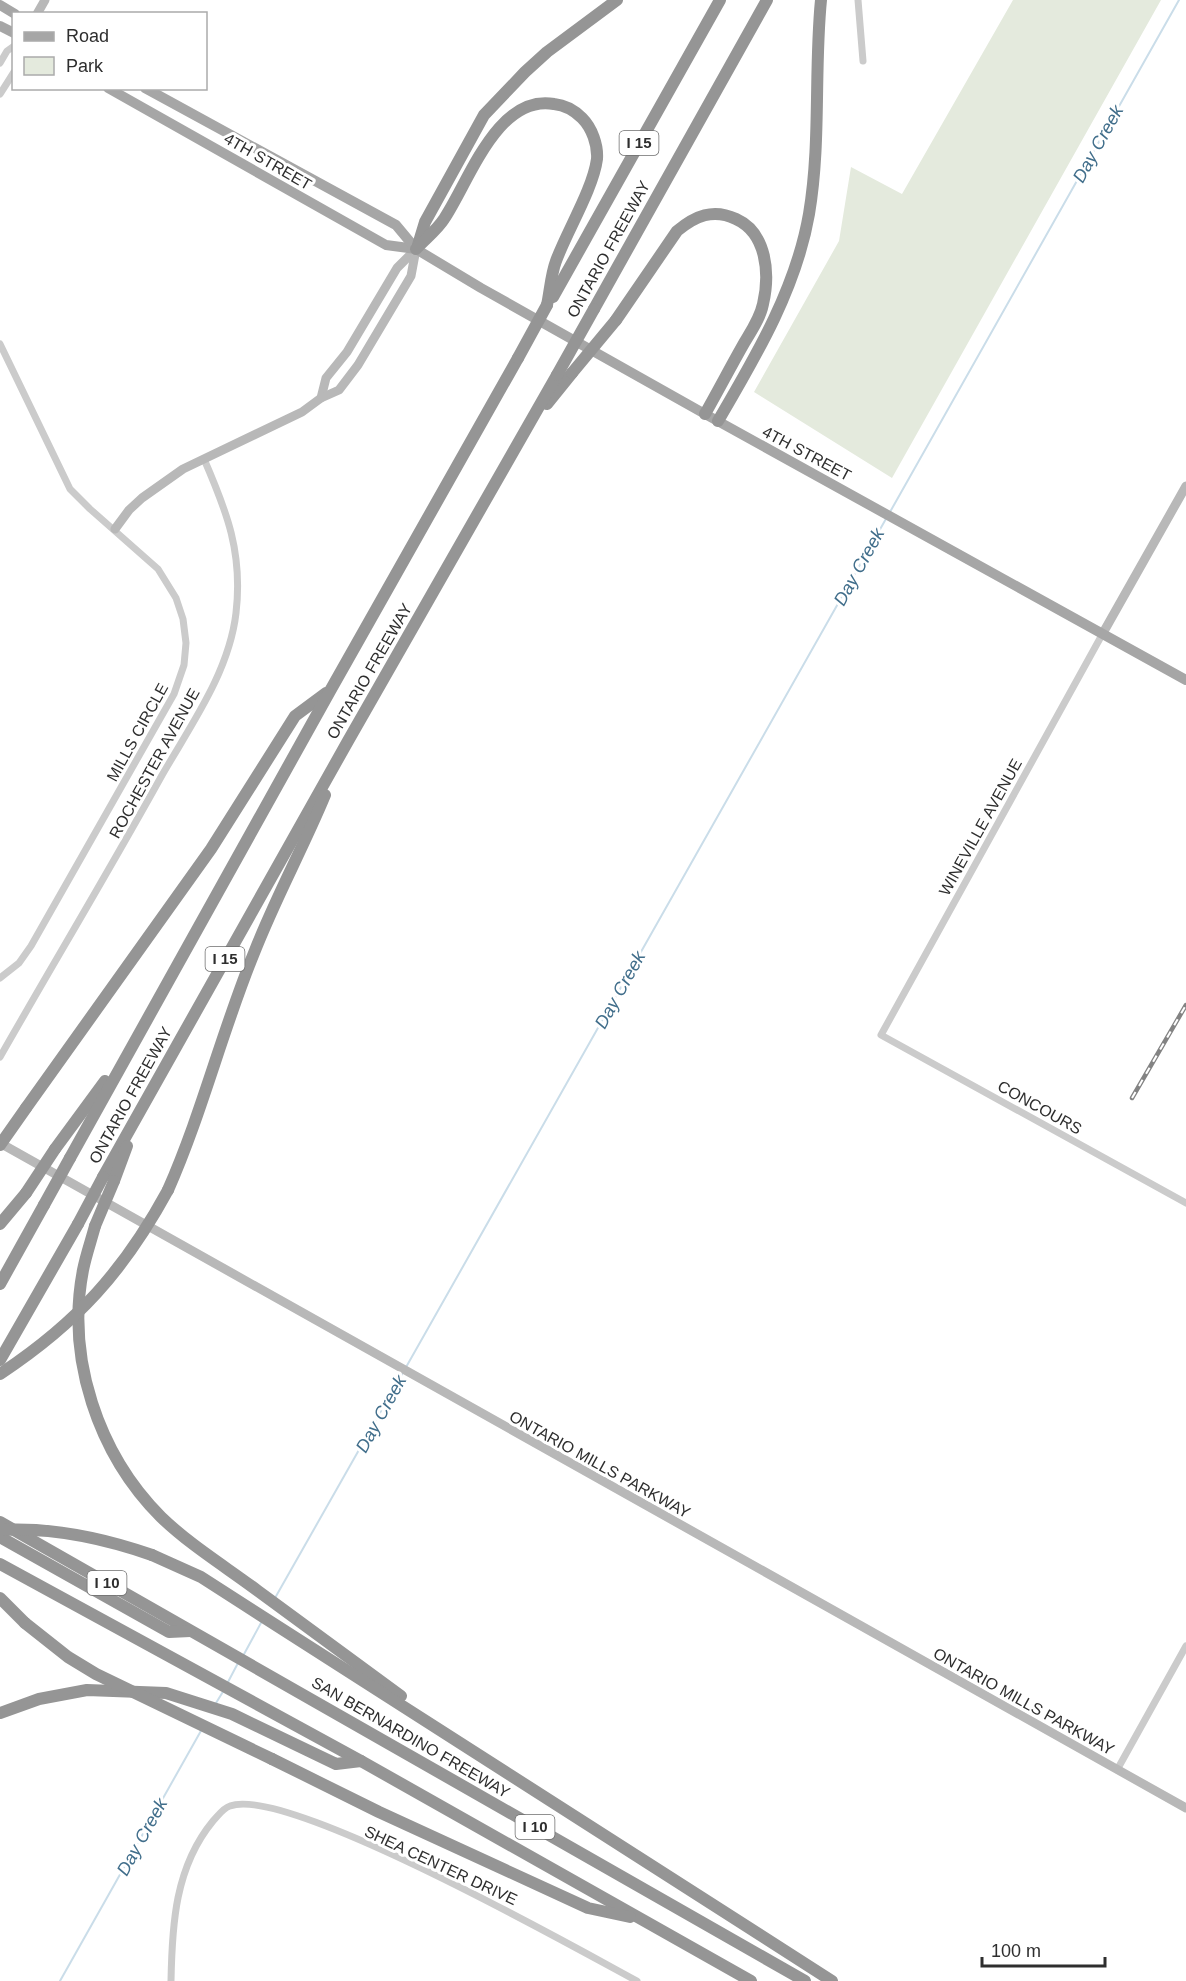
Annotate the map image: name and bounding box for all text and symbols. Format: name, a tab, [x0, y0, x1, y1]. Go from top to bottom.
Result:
legend	[12, 12, 207, 90]
text: Road	[66, 26, 109, 46]
text: Park	[66, 56, 104, 76]
water label: Day Creek	[1069, 101, 1128, 186]
street label: 4TH STREET	[221, 130, 315, 193]
road number: I 15	[620, 131, 658, 155]
street label: ONTARIO FREEWAY	[564, 178, 653, 320]
street label: 4TH STREET	[760, 423, 854, 484]
water label: Day Creek	[830, 524, 889, 609]
street label: ONTARIO FREEWAY	[324, 600, 415, 742]
street label: MILLS CIRCLE	[103, 680, 171, 784]
street label: ROCHESTER AVENUE	[106, 685, 203, 841]
street label: WINEVILLE AVENUE	[936, 756, 1025, 899]
road number: I 15	[206, 947, 244, 971]
water label: Day Creek	[591, 947, 650, 1032]
street label: ONTARIO FREEWAY	[86, 1024, 175, 1166]
street label: CONCOURS	[995, 1077, 1085, 1137]
water label: Day Creek	[352, 1371, 411, 1456]
street label: ONTARIO MILLS PARKWAY	[506, 1408, 693, 1521]
road number: I 10	[88, 1571, 126, 1595]
street label: ONTARIO MILLS PARKWAY	[930, 1645, 1117, 1758]
street label: SAN BERNARDINO FREEWAY	[309, 1674, 513, 1801]
water label: Day Creek	[113, 1794, 172, 1879]
road number: I 10	[516, 1815, 554, 1839]
street label: SHEA CENTER DRIVE	[362, 1823, 520, 1908]
scale bar	[982, 1930, 1105, 1968]
text: 100 m	[991, 1941, 1041, 1961]

